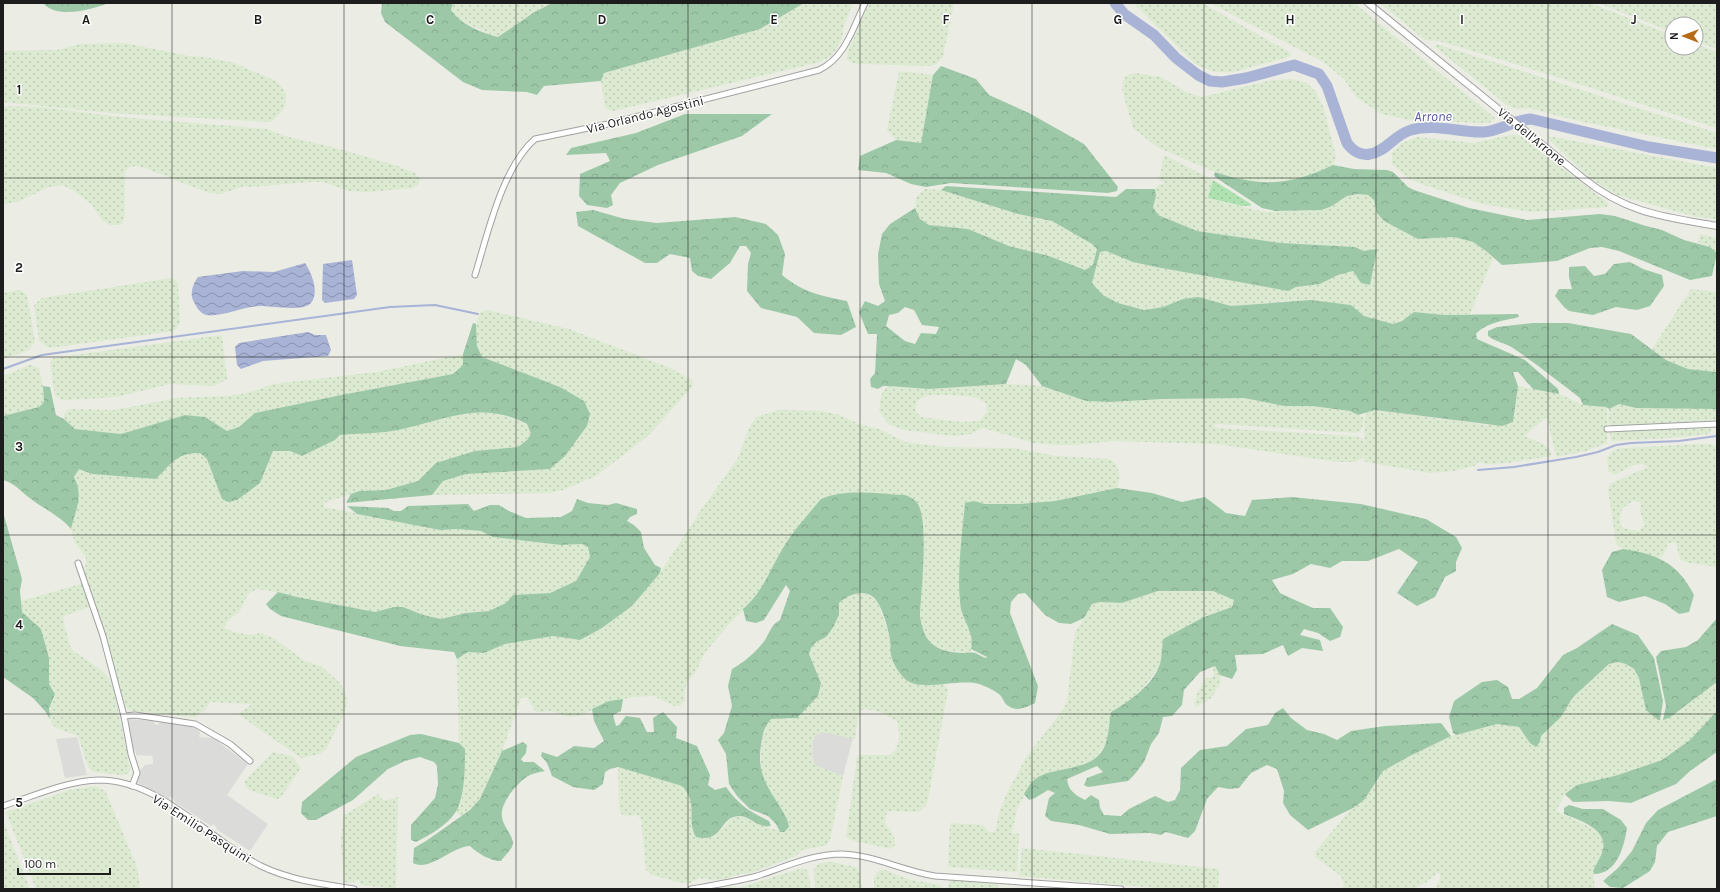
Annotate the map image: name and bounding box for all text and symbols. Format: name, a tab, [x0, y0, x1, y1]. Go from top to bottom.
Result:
text: A	[82, 12, 90, 27]
text: B	[254, 12, 262, 27]
text: C	[426, 12, 434, 27]
text: D	[598, 12, 607, 27]
text: E	[770, 12, 778, 27]
text: F	[942, 12, 950, 27]
text: G	[1114, 12, 1122, 27]
text: H	[1285, 12, 1295, 27]
text: I	[1460, 12, 1464, 27]
text: J	[1631, 12, 1637, 27]
north arrow	[1664, 16, 1704, 56]
text: N	[1668, 32, 1681, 40]
text: 1	[17, 82, 21, 97]
street label: Via Orlando Agostini	[585, 93, 705, 136]
street label: Via dell'Arrone	[1495, 104, 1569, 169]
water label: Arrone	[1414, 108, 1453, 125]
text: 2	[15, 260, 23, 275]
text: 3	[15, 439, 23, 454]
text: 4	[15, 617, 23, 632]
street label: Via Emilio Pasquini	[149, 791, 254, 867]
text: 5	[15, 795, 23, 810]
scale bar	[18, 850, 110, 876]
text: 100 m	[24, 857, 56, 871]

